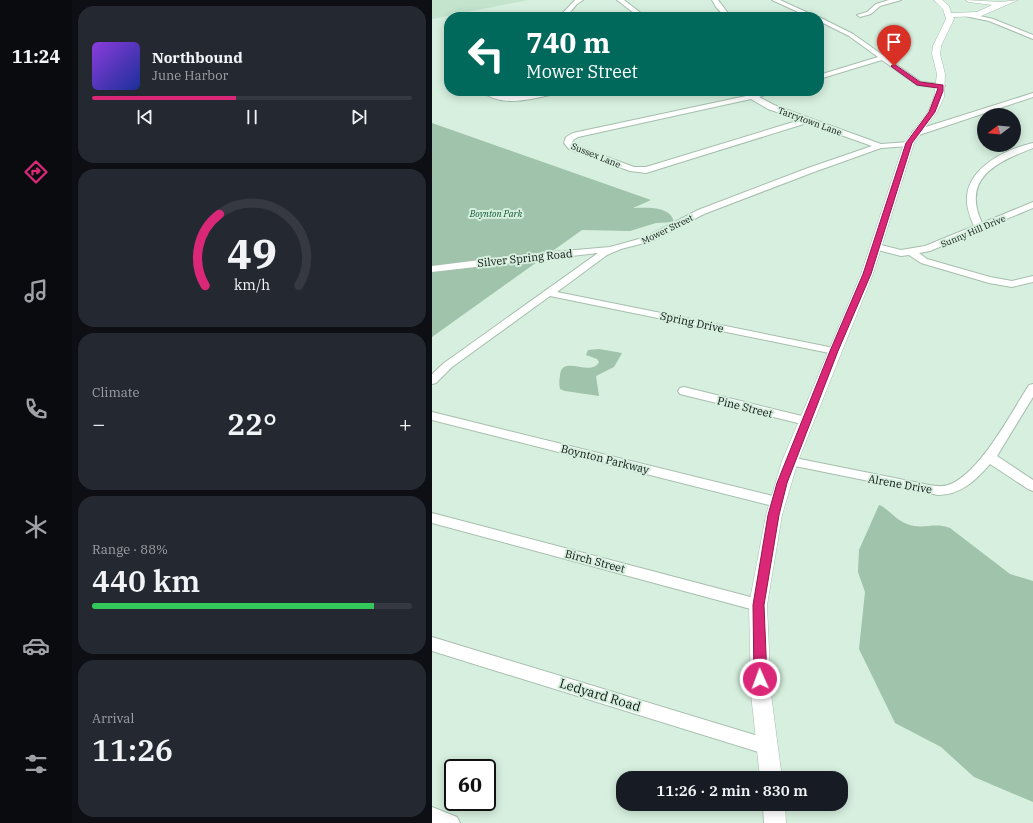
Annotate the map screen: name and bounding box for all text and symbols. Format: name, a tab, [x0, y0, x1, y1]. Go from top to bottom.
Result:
text: 740 m	[526, 24, 610, 61]
pin	[877, 25, 911, 66]
icon: left	[460, 28, 512, 80]
icon: arrive	[883, 31, 905, 53]
text: 11:24	[12, 45, 60, 68]
text: Northbound	[152, 48, 243, 67]
text: Mower Street	[526, 60, 638, 83]
text: June Harbor	[152, 67, 228, 84]
street label: Tarrytown Lane	[776, 104, 844, 138]
icon: previous	[134, 106, 156, 128]
icon: pause	[241, 106, 263, 128]
icon: next	[348, 106, 370, 128]
north arrow	[977, 108, 1021, 152]
map controls	[977, 108, 1021, 152]
street label: Sussex Lane	[570, 140, 622, 170]
icon: directions	[22, 158, 50, 186]
park label: Boynton Park	[469, 208, 523, 219]
street label: Mower Street	[639, 212, 695, 246]
street label: Sunny Hill Drive	[939, 212, 1007, 250]
text: 49	[227, 226, 277, 280]
street label: Silver Spring Road	[477, 246, 574, 270]
text: km/h	[234, 275, 270, 294]
icon: music	[22, 277, 50, 305]
street label: Spring Drive	[659, 308, 725, 336]
text: Climate	[92, 384, 139, 401]
street label: Pine Street	[716, 393, 774, 421]
icon: phone	[22, 395, 50, 423]
text: 22°	[227, 404, 277, 443]
text: −	[92, 409, 105, 438]
text: +	[399, 409, 412, 438]
street label: Boynton Parkway	[559, 441, 651, 477]
street label: Alrene Drive	[867, 471, 933, 497]
icon: climate	[22, 513, 50, 541]
text: Range · 88%	[92, 541, 168, 558]
street label: Birch Street	[563, 546, 627, 576]
text: 440 km	[92, 561, 200, 600]
icon: car	[22, 632, 50, 660]
position arrow	[739, 658, 781, 700]
street label: Ledyard Road	[557, 675, 643, 715]
text: Arrival	[92, 710, 134, 727]
text: 11:26	[92, 730, 173, 769]
icon: filters	[22, 750, 50, 778]
speed limit sign: 60	[444, 759, 496, 811]
text: 11:26 · 2 min · 830 m	[656, 781, 808, 800]

